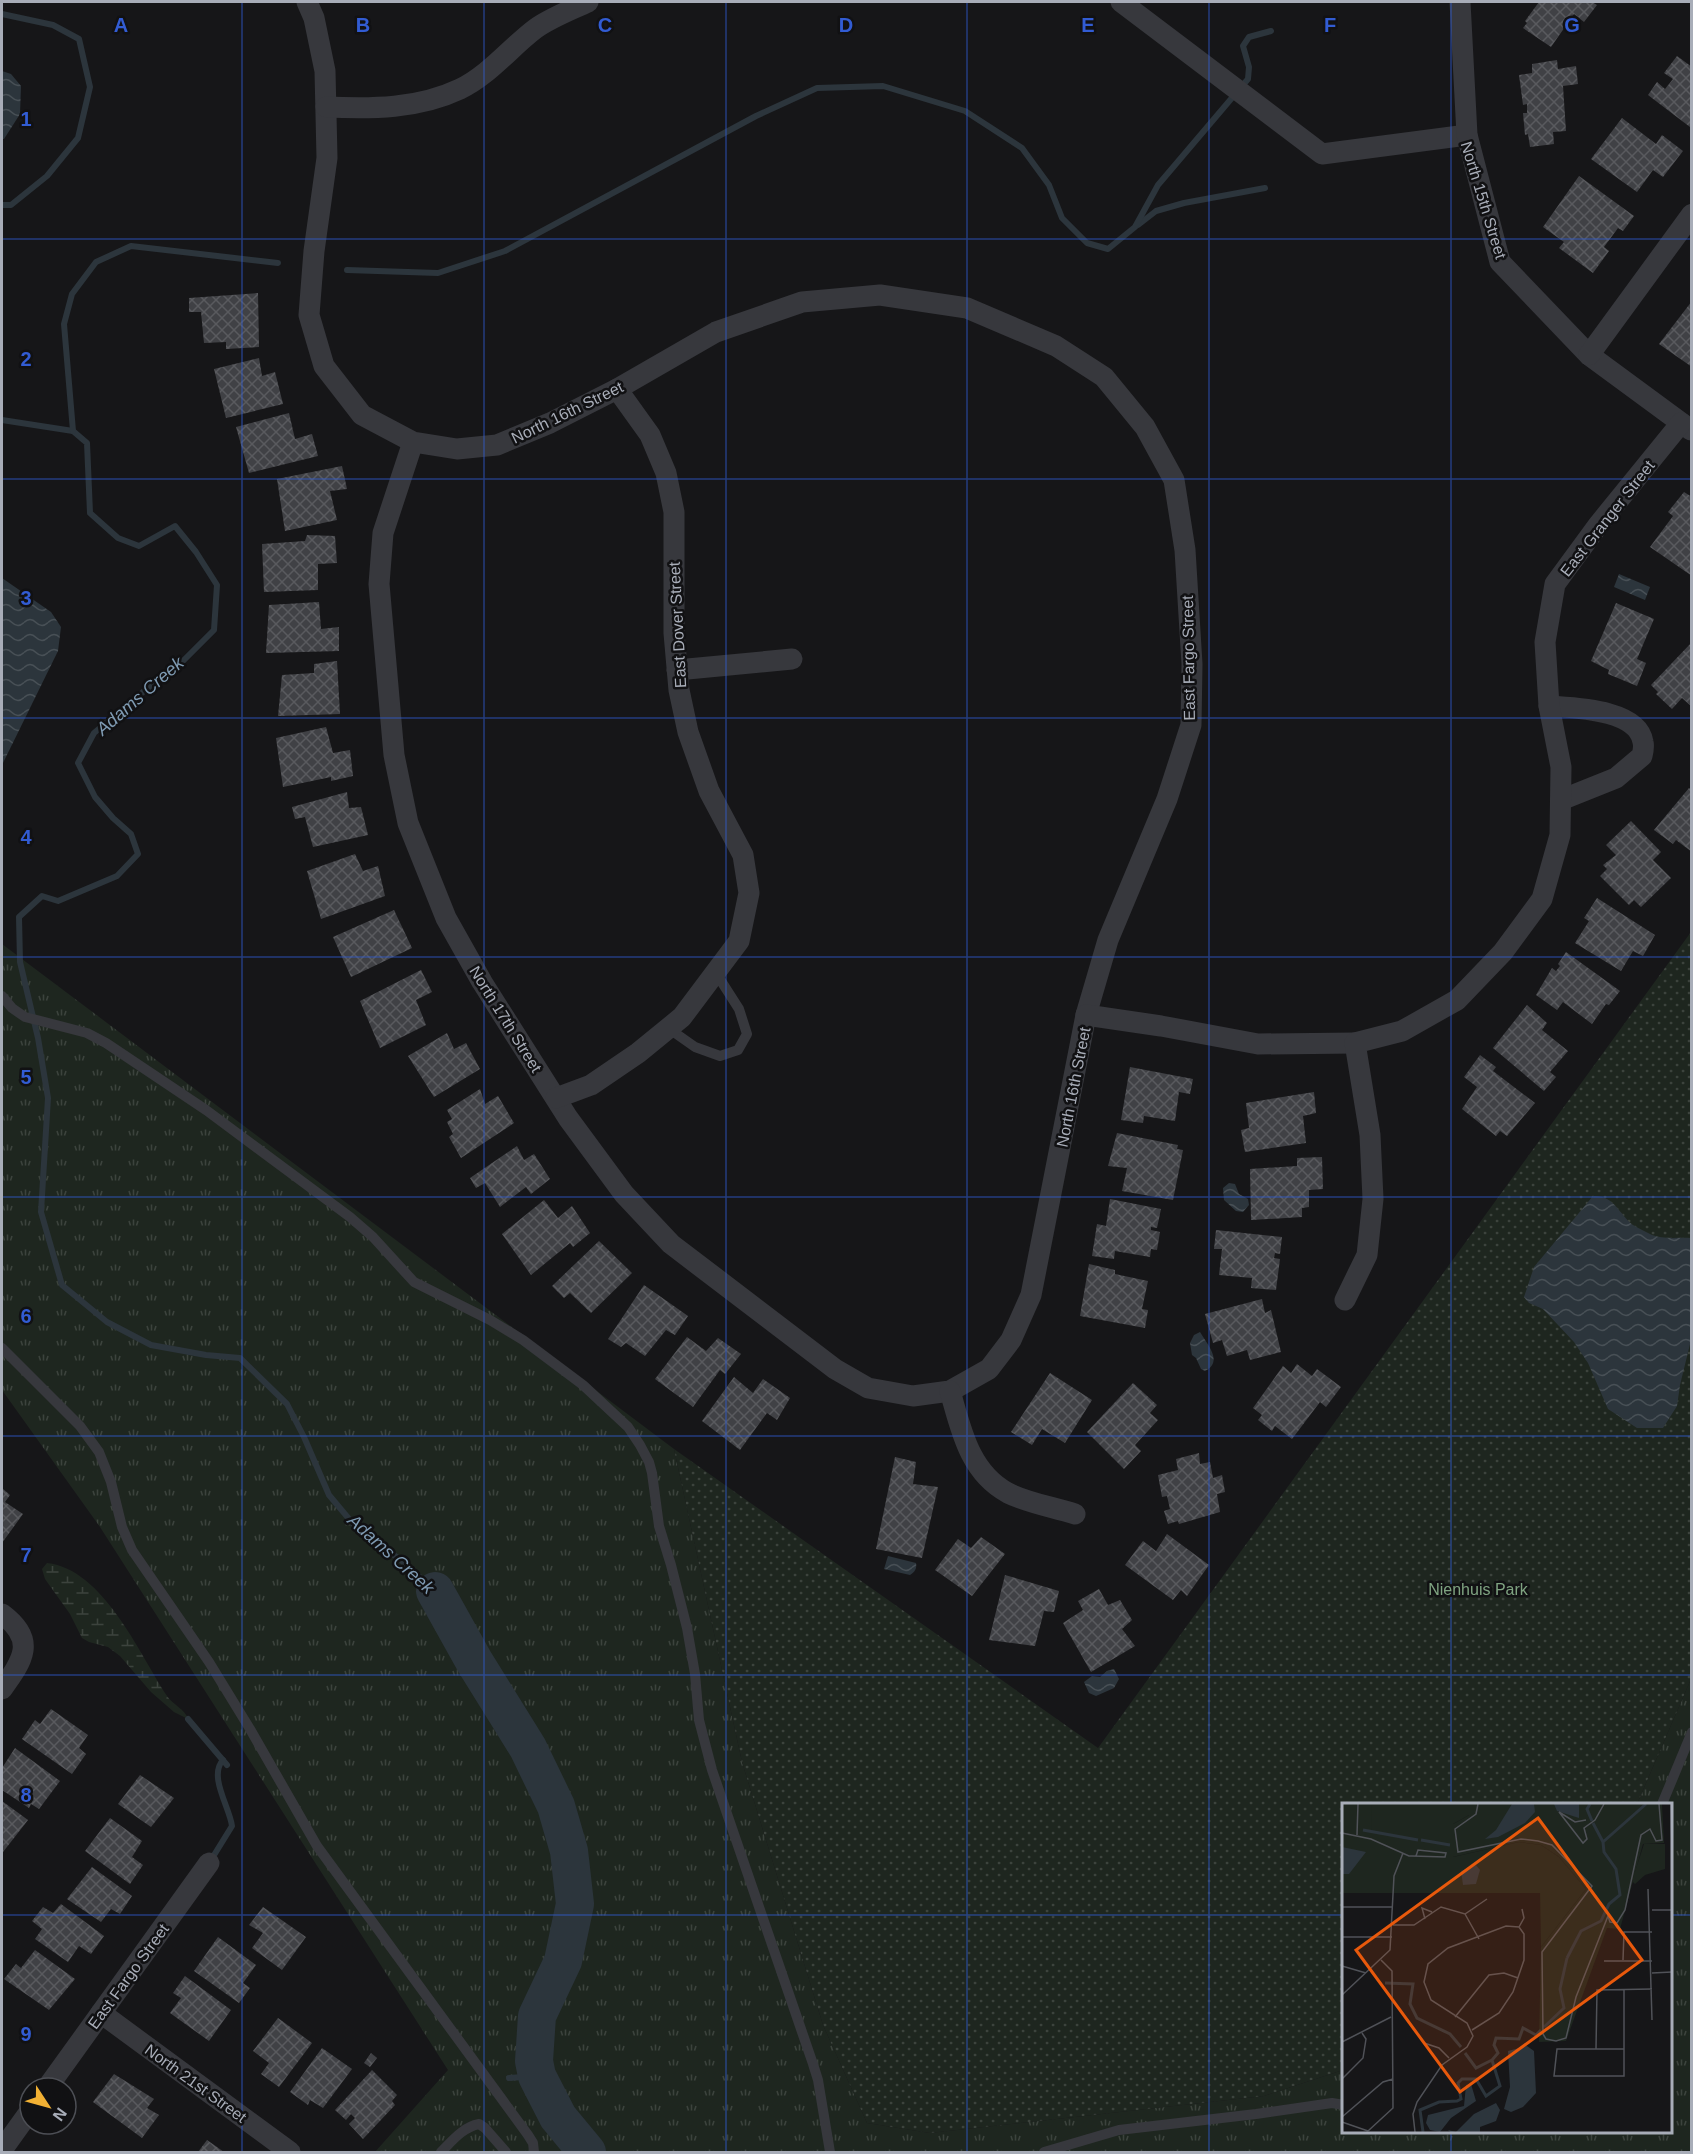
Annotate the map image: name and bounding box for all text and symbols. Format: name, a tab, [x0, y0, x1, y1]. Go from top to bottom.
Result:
text: A	[114, 14, 128, 36]
text: B	[356, 14, 370, 36]
text: C	[598, 14, 612, 36]
text: D	[839, 14, 853, 36]
text: E	[1081, 14, 1095, 36]
text: F	[1324, 14, 1336, 36]
text: G	[1564, 14, 1580, 36]
text: 1	[20, 108, 32, 130]
street label: North 15th Street	[1458, 139, 1510, 261]
text: 2	[20, 348, 32, 370]
street label: North 16th Street	[509, 378, 626, 447]
street label: East Granger Street	[1557, 457, 1658, 580]
street label: East Dover Street	[666, 561, 689, 688]
text: 3	[20, 587, 32, 609]
street label: East Fargo Street	[1179, 595, 1198, 721]
water label: Adams Creek	[92, 652, 188, 740]
text: 4	[20, 826, 32, 848]
street label: North 17th Street	[466, 963, 545, 1076]
street label: North 16th Street	[1054, 1025, 1094, 1149]
text: 5	[20, 1066, 32, 1088]
text: 6	[20, 1305, 32, 1327]
water label: Adams Creek	[343, 1509, 439, 1599]
text: 7	[20, 1544, 32, 1566]
park label: Nienhuis Park	[1428, 1581, 1529, 1598]
text: 8	[20, 1784, 32, 1806]
inset map	[1342, 1803, 1672, 2133]
street label: East Fargo Street	[85, 1920, 172, 2032]
text: 9	[20, 2023, 32, 2045]
street label: North 21st Street	[142, 2041, 250, 2126]
north arrow	[18, 2076, 78, 2136]
text: N	[49, 2105, 70, 2124]

